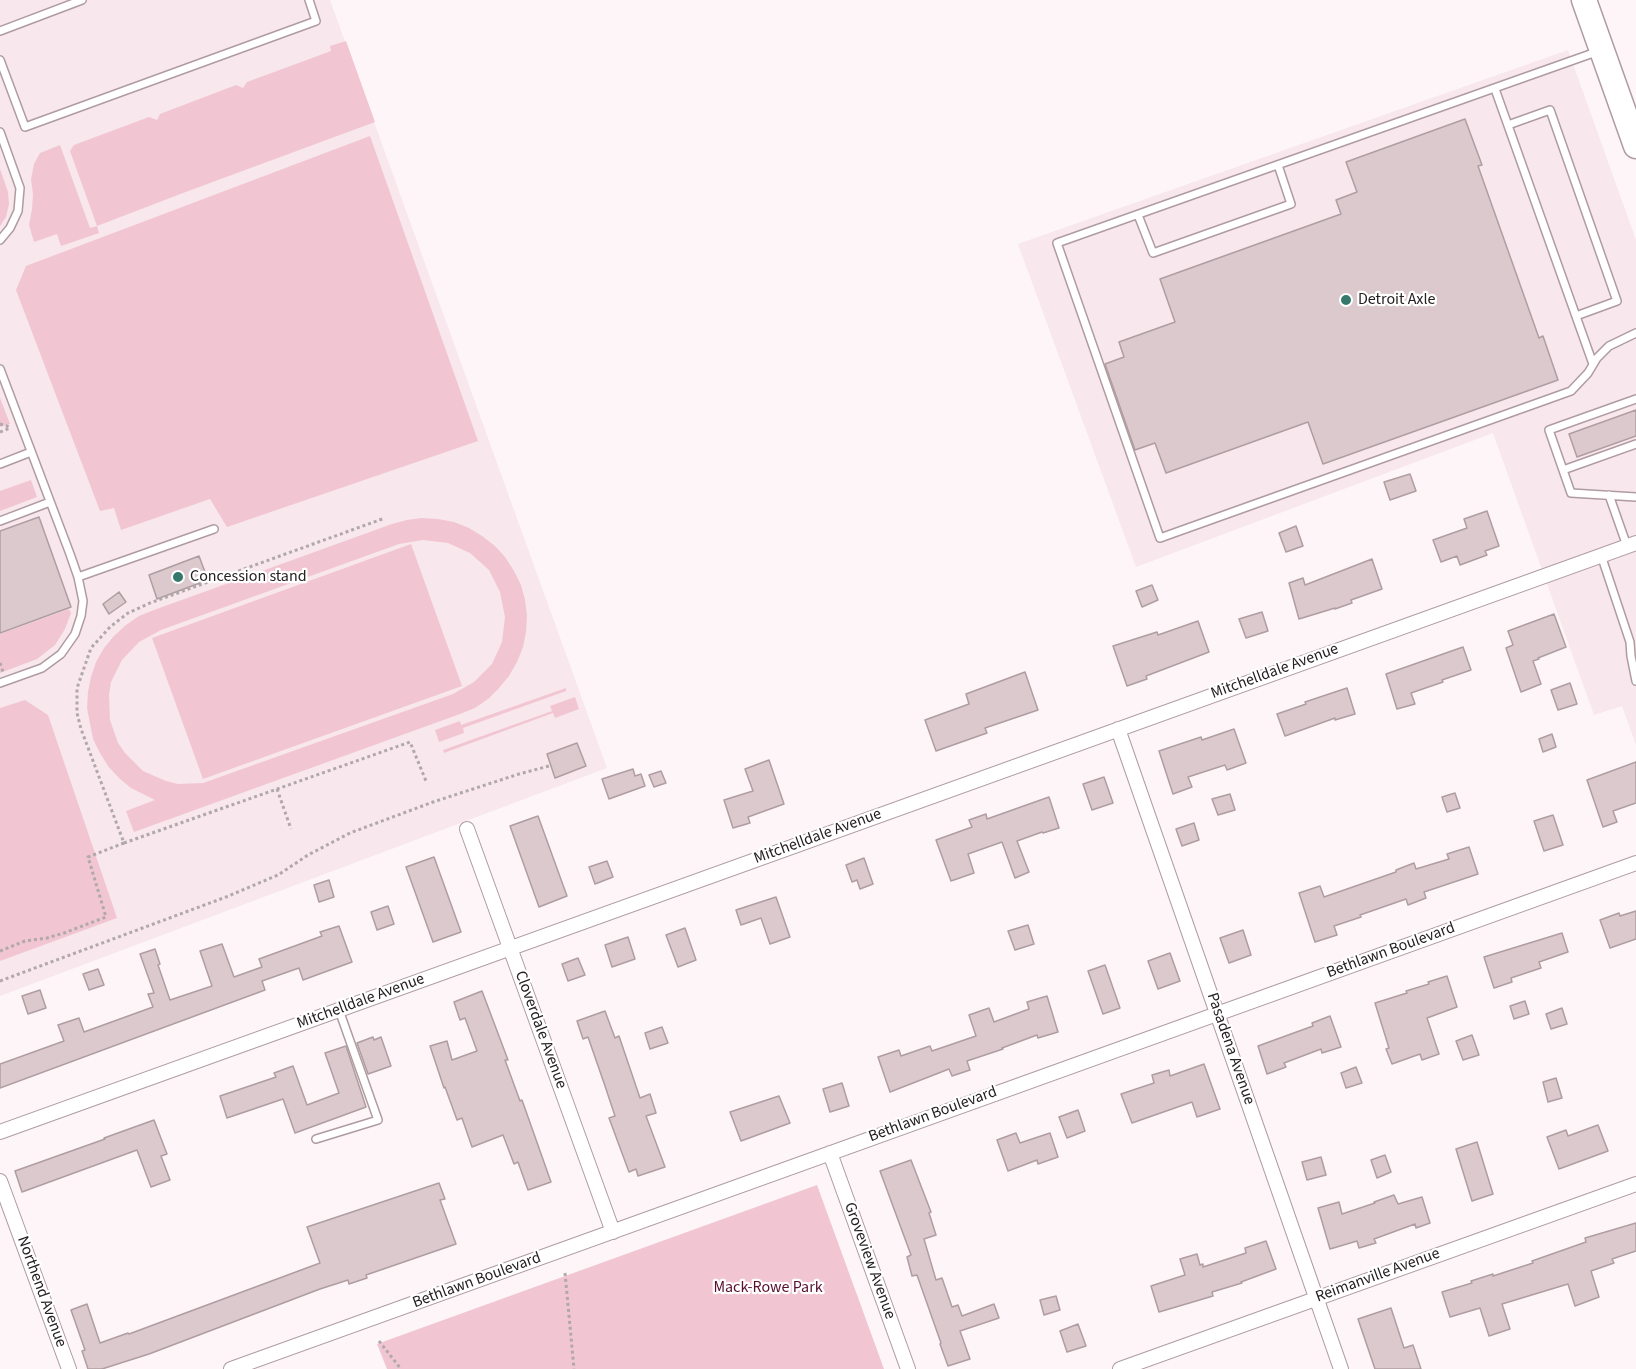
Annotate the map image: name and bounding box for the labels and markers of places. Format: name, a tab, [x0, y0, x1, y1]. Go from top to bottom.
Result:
place label: Detroit Axle	[1358, 290, 1435, 310]
marker: Detroit Axle	[1339, 293, 1353, 307]
place label: Concession stand	[190, 567, 307, 587]
marker: Concession stand	[171, 570, 185, 584]

